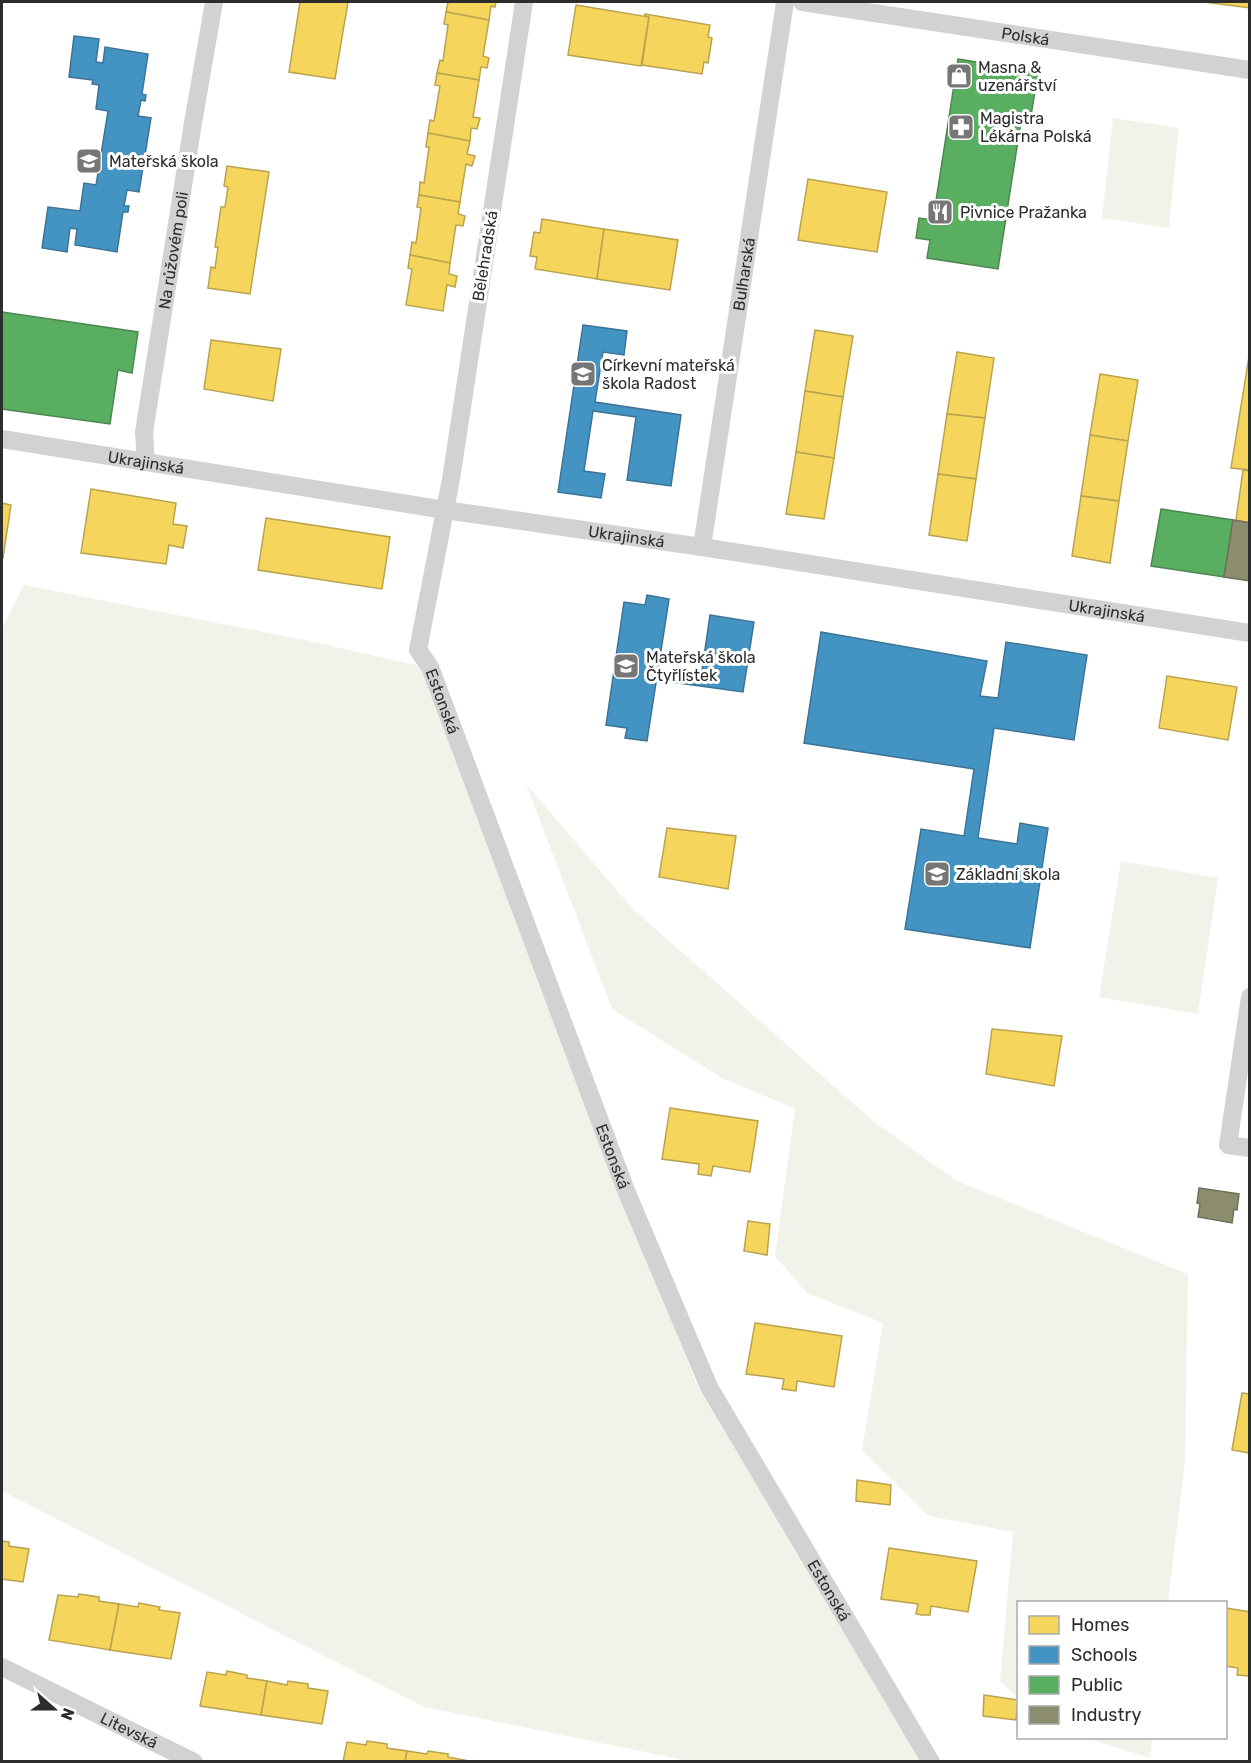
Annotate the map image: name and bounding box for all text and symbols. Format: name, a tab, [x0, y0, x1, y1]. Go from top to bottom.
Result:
street label: Polská	[1000, 23, 1051, 49]
place label: Masna & uzenářství	[978, 58, 1058, 95]
shop icon: Masna & uzenářství	[944, 61, 974, 91]
place label: Magistra Lékárna Polská	[980, 109, 1092, 146]
pharmacy icon: Magistra Lékárna Polská	[946, 112, 976, 142]
school or university icon: Mateřská škola	[74, 146, 104, 176]
place label: Mateřská škola	[109, 152, 219, 171]
street label: Na růžovém poli	[154, 190, 191, 310]
restaurant icon: Pivnice Pražanka	[925, 197, 955, 227]
place label: Pivnice Pražanka	[960, 203, 1087, 222]
street label: Bělehradská	[468, 209, 502, 303]
street label: Bulharská	[729, 236, 759, 312]
place label: Církevní mateřská škola Radost	[602, 356, 735, 393]
school or university icon: Církevní mateřská škola Radost	[568, 359, 598, 389]
street label: Ukrajinská	[107, 447, 186, 478]
street label: Ukrajinská	[587, 521, 666, 551]
street label: Ukrajinská	[1067, 595, 1146, 626]
place label: Mateřská škola Čtyřlístek	[646, 648, 756, 685]
school or university icon: Mateřská škola Čtyřlístek	[611, 651, 641, 681]
street label: Estonská	[422, 666, 464, 736]
school or university icon: Základní škola	[922, 859, 952, 889]
place label: Základní škola	[956, 865, 1060, 884]
street label: Estonská	[592, 1121, 634, 1192]
street label: Estonská	[804, 1556, 855, 1624]
legend	[1017, 1601, 1227, 1739]
text: Homes	[1071, 1614, 1129, 1636]
text: Schools	[1071, 1644, 1137, 1666]
text: Public	[1071, 1674, 1123, 1696]
north arrow	[24, 1679, 84, 1739]
text: Industry	[1071, 1704, 1141, 1726]
text: N	[57, 1705, 78, 1723]
street label: Litevská	[97, 1708, 161, 1752]

